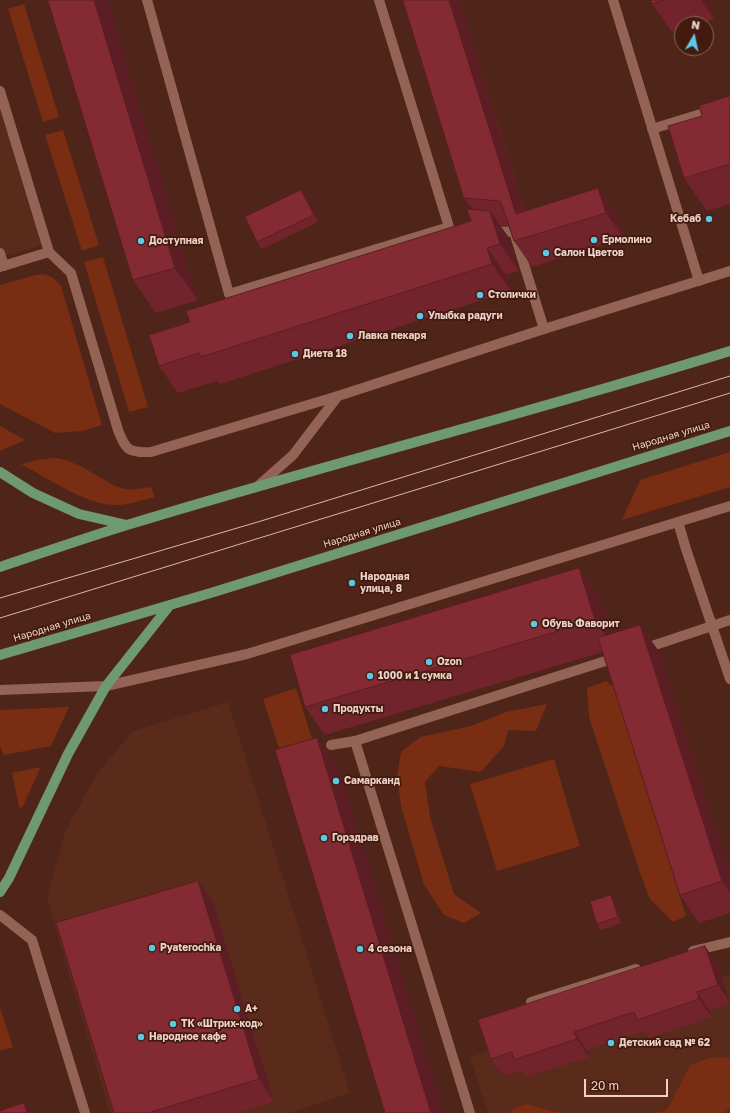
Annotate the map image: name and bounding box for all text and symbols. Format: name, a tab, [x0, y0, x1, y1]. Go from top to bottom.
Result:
north arrow	[674, 16, 714, 56]
text: N	[691, 18, 701, 32]
place label: Кебаб	[670, 213, 701, 225]
marker: Кебаб	[704, 214, 714, 224]
place label: Ермолино	[602, 234, 652, 246]
place label: Доступная	[149, 235, 203, 247]
marker: Ермолино	[589, 235, 599, 245]
marker: Доступная	[136, 236, 146, 246]
place label: Салон Цветов	[554, 247, 624, 259]
marker: Салон Цветов	[541, 248, 551, 258]
place label: Столички	[488, 289, 536, 301]
marker: Столички	[475, 290, 485, 300]
place label: Улыбка радуги	[428, 310, 503, 322]
marker: Улыбка радуги	[415, 311, 425, 321]
place label: Лавка пекаря	[358, 330, 426, 342]
marker: Лавка пекаря	[345, 331, 355, 341]
place label: Диета 18	[303, 348, 347, 360]
marker: Диета 18	[290, 349, 300, 359]
street label: Народная улица	[631, 418, 711, 454]
street label: Народная улица	[322, 515, 402, 551]
place label: Народная улица, 8	[360, 571, 409, 594]
marker: Народная улица, 8	[347, 578, 357, 588]
street label: Народная улица	[12, 609, 92, 645]
place label: Обувь Фаворит	[542, 618, 620, 630]
marker: Обувь Фаворит	[529, 619, 539, 629]
place label: Ozon	[437, 656, 462, 668]
marker: Ozon	[424, 657, 434, 667]
place label: 1000 и 1 сумка	[378, 670, 452, 682]
marker: 1000 и 1 сумка	[365, 671, 375, 681]
place label: Продукты	[333, 703, 383, 715]
marker: Продукты	[320, 704, 330, 714]
place label: Самарканд	[344, 775, 400, 787]
marker: Самарканд	[331, 776, 341, 786]
place label: Горздрав	[332, 832, 379, 844]
marker: Горздрав	[319, 833, 329, 843]
place label: Pyaterochka	[160, 942, 221, 954]
marker: Pyaterochka	[147, 943, 157, 953]
place label: 4 сезона	[368, 943, 412, 955]
marker: 4 сезона	[355, 944, 365, 954]
place label: А+	[245, 1003, 258, 1015]
marker: А+	[232, 1004, 242, 1014]
place label: ТК «Штрих-код»	[181, 1018, 263, 1030]
marker: ТК «Штрих-код»	[168, 1019, 178, 1029]
place label: Народное кафе	[149, 1031, 226, 1043]
marker: Народное кафе	[136, 1032, 146, 1042]
place label: Детский сад № 62	[619, 1037, 710, 1049]
marker: Детский сад № 62	[606, 1038, 616, 1048]
scale bar	[586, 1071, 670, 1097]
text: 20 m	[591, 1078, 619, 1093]

